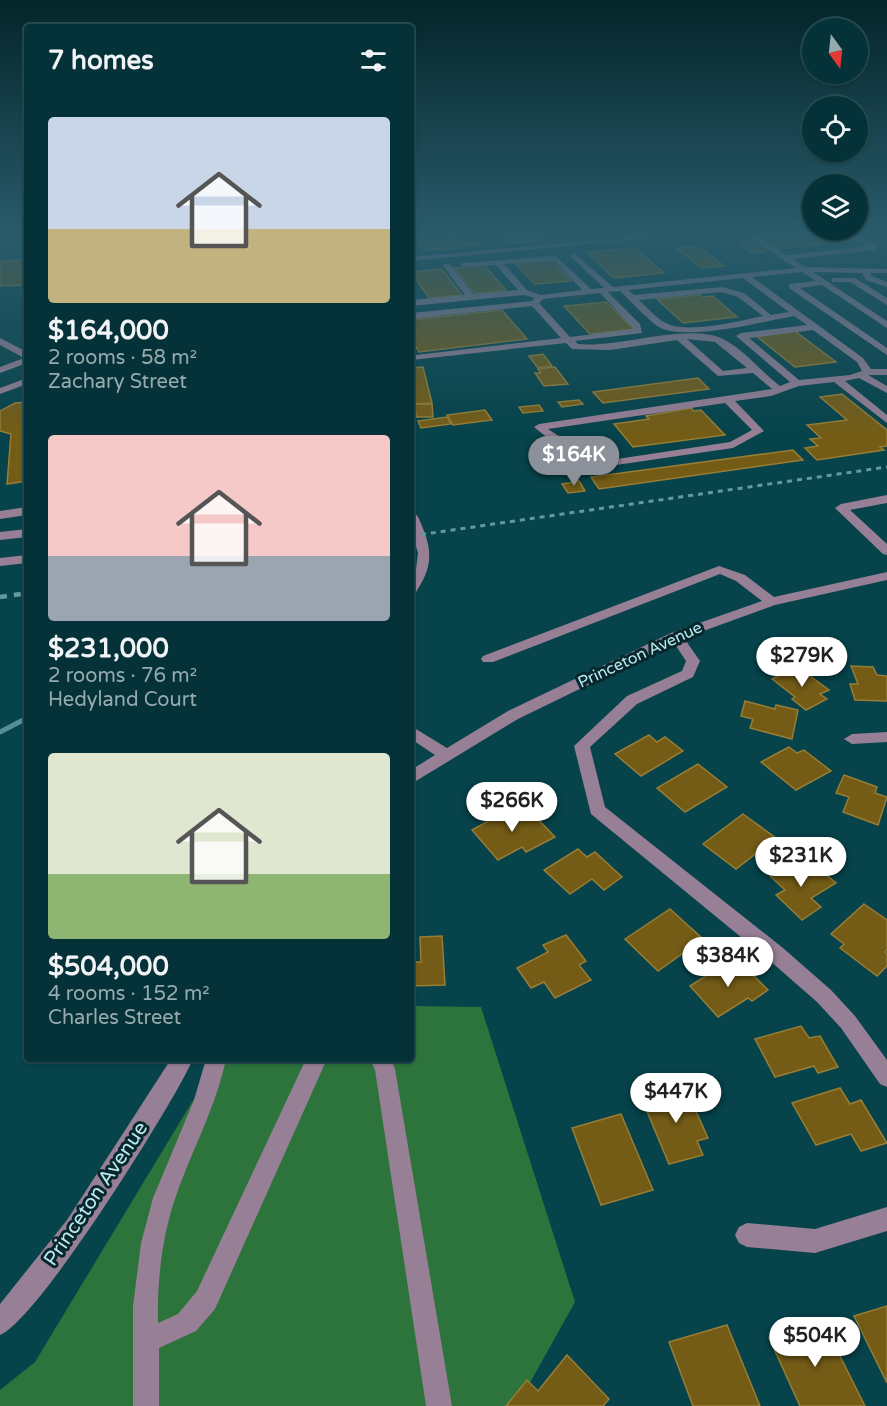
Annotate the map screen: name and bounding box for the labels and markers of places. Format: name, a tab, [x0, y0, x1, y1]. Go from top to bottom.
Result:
pin: $164K	[532, 436, 616, 487]
pin: $279K	[760, 637, 844, 688]
pin: $266K	[470, 782, 554, 833]
pin: $231K	[759, 837, 843, 888]
pin: $384K	[686, 937, 770, 988]
pin: $447K	[634, 1073, 718, 1124]
pin: $504K	[773, 1317, 857, 1368]

